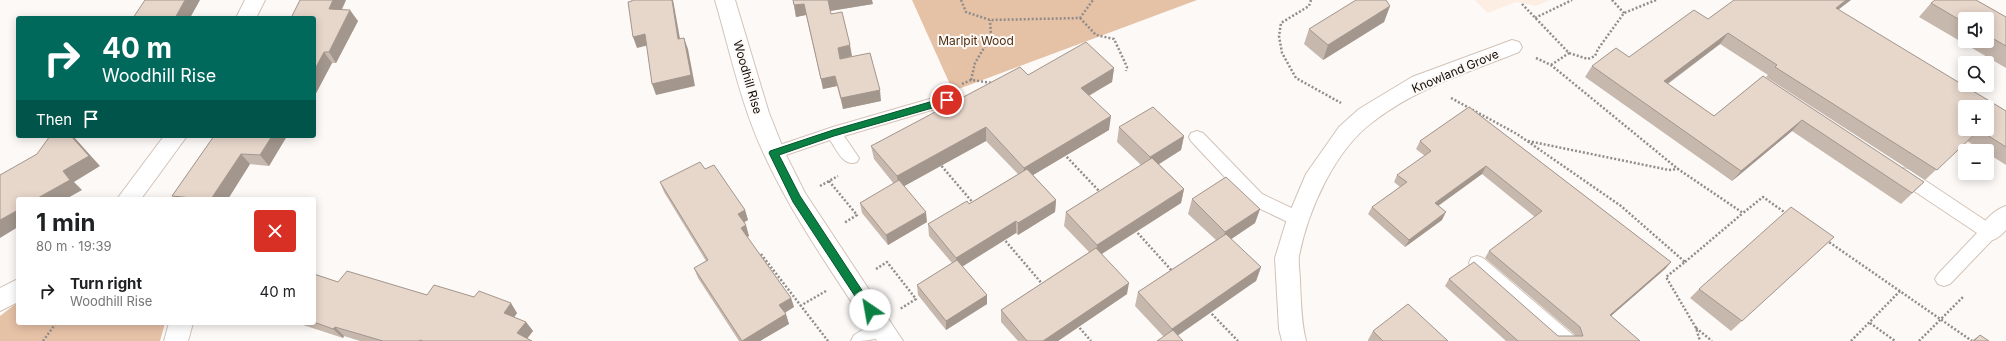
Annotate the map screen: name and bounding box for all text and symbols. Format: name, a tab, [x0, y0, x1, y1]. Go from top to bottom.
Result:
map controls	[1958, 12, 1994, 180]
button: sound	[1958, 12, 1994, 48]
text: 40 m	[102, 31, 172, 65]
icon: right	[36, 32, 88, 84]
park label: Marlpit Wood	[938, 33, 1014, 48]
street label: Woodhill Rise	[730, 38, 766, 116]
street label: Knowland Grove	[1409, 46, 1501, 96]
button: search	[1958, 56, 1994, 92]
text: Woodhill Rise	[102, 65, 216, 86]
pin	[930, 83, 964, 117]
icon: arrive	[936, 89, 958, 111]
button: +	[1958, 100, 1994, 136]
icon: arrive	[80, 108, 102, 130]
text: Then	[36, 110, 72, 129]
button: −	[1958, 144, 1994, 180]
text: 1 min	[36, 208, 95, 237]
button: close	[254, 210, 296, 252]
text: 80 m · 19:39	[36, 238, 112, 254]
text: Turn right	[70, 274, 142, 293]
icon: right	[36, 280, 58, 302]
text: 40 m	[259, 282, 296, 301]
position arrow	[849, 289, 891, 331]
text: Woodhill Rise	[70, 293, 152, 309]

